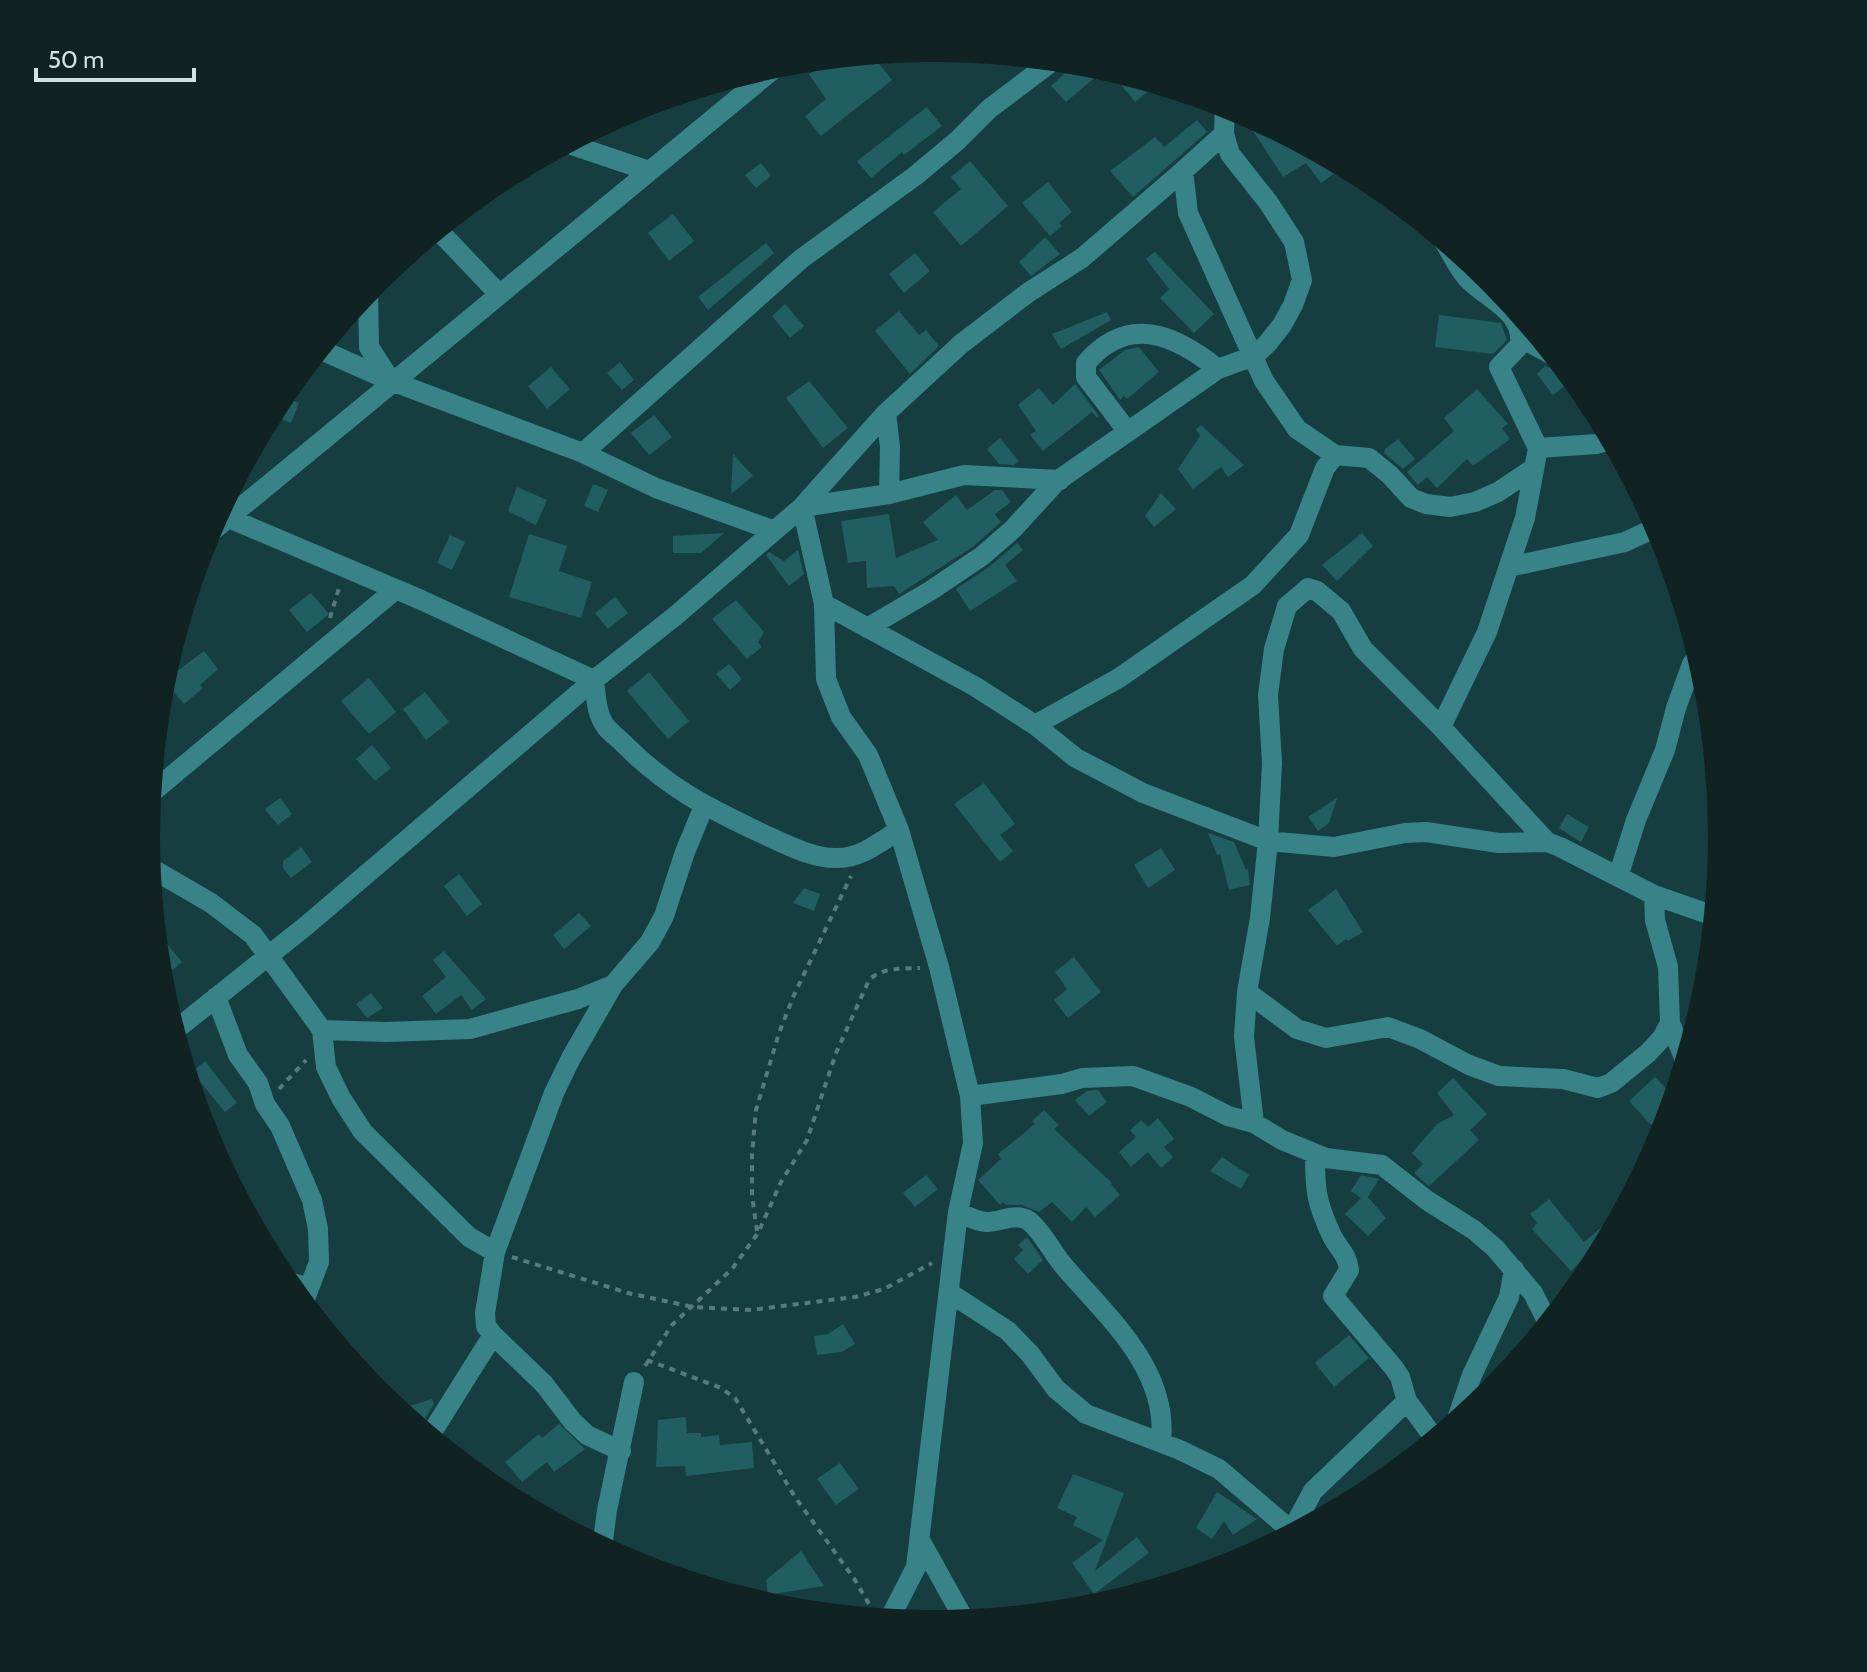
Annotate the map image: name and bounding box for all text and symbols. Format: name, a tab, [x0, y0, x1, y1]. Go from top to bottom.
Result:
scale bar	[36, 32, 194, 82]
text: 50 m	[48, 45, 104, 74]

